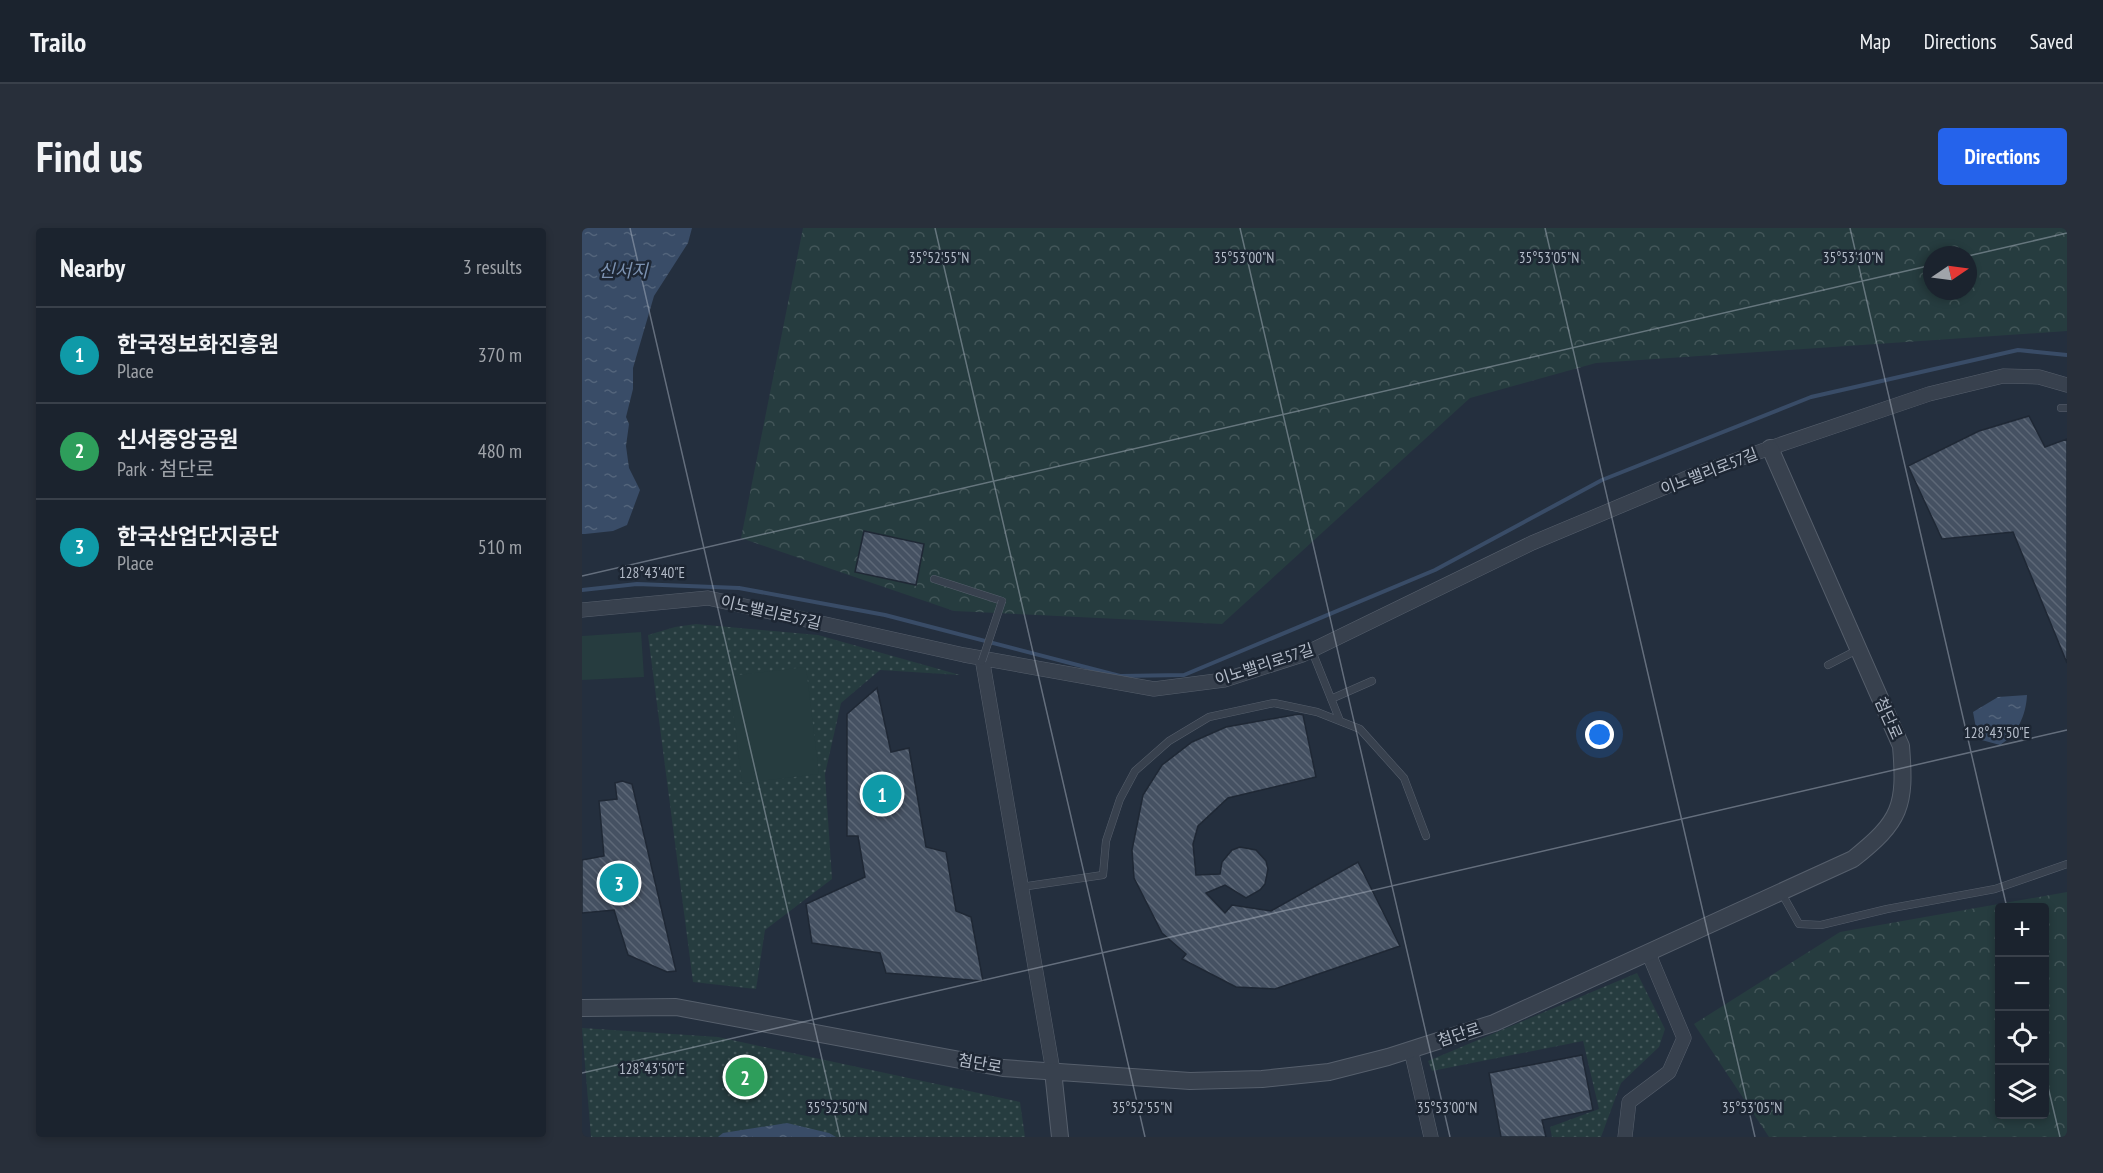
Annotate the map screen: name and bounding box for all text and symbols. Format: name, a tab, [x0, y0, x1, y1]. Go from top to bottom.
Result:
text: Trailo	[30, 23, 86, 60]
text: Map	[1860, 28, 1891, 55]
text: Directions	[1924, 28, 1997, 55]
text: Saved	[2030, 28, 2073, 55]
button: Directions	[1938, 128, 2067, 185]
text: Find us	[36, 129, 143, 184]
north arrow	[1923, 246, 1977, 300]
text: 35°52'55"N	[909, 248, 969, 267]
text: 35°53'00"N	[1214, 248, 1274, 267]
text: 35°53'05"N	[1519, 248, 1579, 267]
text: 35°53'10"N	[1823, 248, 1883, 267]
text: Nearby	[60, 251, 125, 284]
text: 3 results	[463, 254, 522, 280]
water label: 신서지	[598, 259, 649, 282]
text: 한국정보화진흥원	[117, 330, 279, 358]
text: 1	[75, 342, 84, 368]
text: 370 m	[478, 342, 522, 368]
text: Place	[117, 358, 154, 384]
text: 신서중앙공원	[117, 425, 238, 453]
text: 2	[75, 438, 84, 464]
text: 480 m	[478, 438, 522, 464]
street label: 이노밸리로57길	[1657, 443, 1761, 499]
text: Park · 첨단로	[117, 456, 214, 482]
text: 한국산업단지공단	[117, 522, 279, 550]
text: 3	[75, 534, 84, 560]
text: 510 m	[478, 534, 522, 560]
text: Place	[117, 550, 154, 576]
text: 128°43'40"E	[619, 563, 685, 582]
street label: 이노밸리로57길	[719, 591, 823, 633]
street label: 이노밸리로57길	[1212, 639, 1316, 689]
street label: 첨단로	[1871, 694, 1907, 742]
your location	[1585, 720, 1614, 749]
text: 128°43'50"E	[1964, 723, 2030, 742]
pin: 1	[862, 772, 902, 816]
pin: 3	[600, 860, 639, 906]
map controls	[1995, 903, 2049, 1119]
button: +	[1995, 903, 2049, 957]
button: −	[1995, 957, 2049, 1011]
button: locate	[1995, 1011, 2049, 1065]
street label: 첨단로	[1435, 1018, 1483, 1050]
street label: 첨단로	[957, 1049, 1004, 1077]
pin: 2	[726, 1054, 764, 1100]
text: 128°43'50"E	[619, 1059, 685, 1078]
button: layers	[1995, 1065, 2049, 1119]
text: 35°52'50"N	[807, 1098, 867, 1117]
text: 35°52'55"N	[1112, 1098, 1172, 1117]
text: 35°53'00"N	[1417, 1098, 1477, 1117]
text: 35°53'05"N	[1722, 1098, 1782, 1117]

